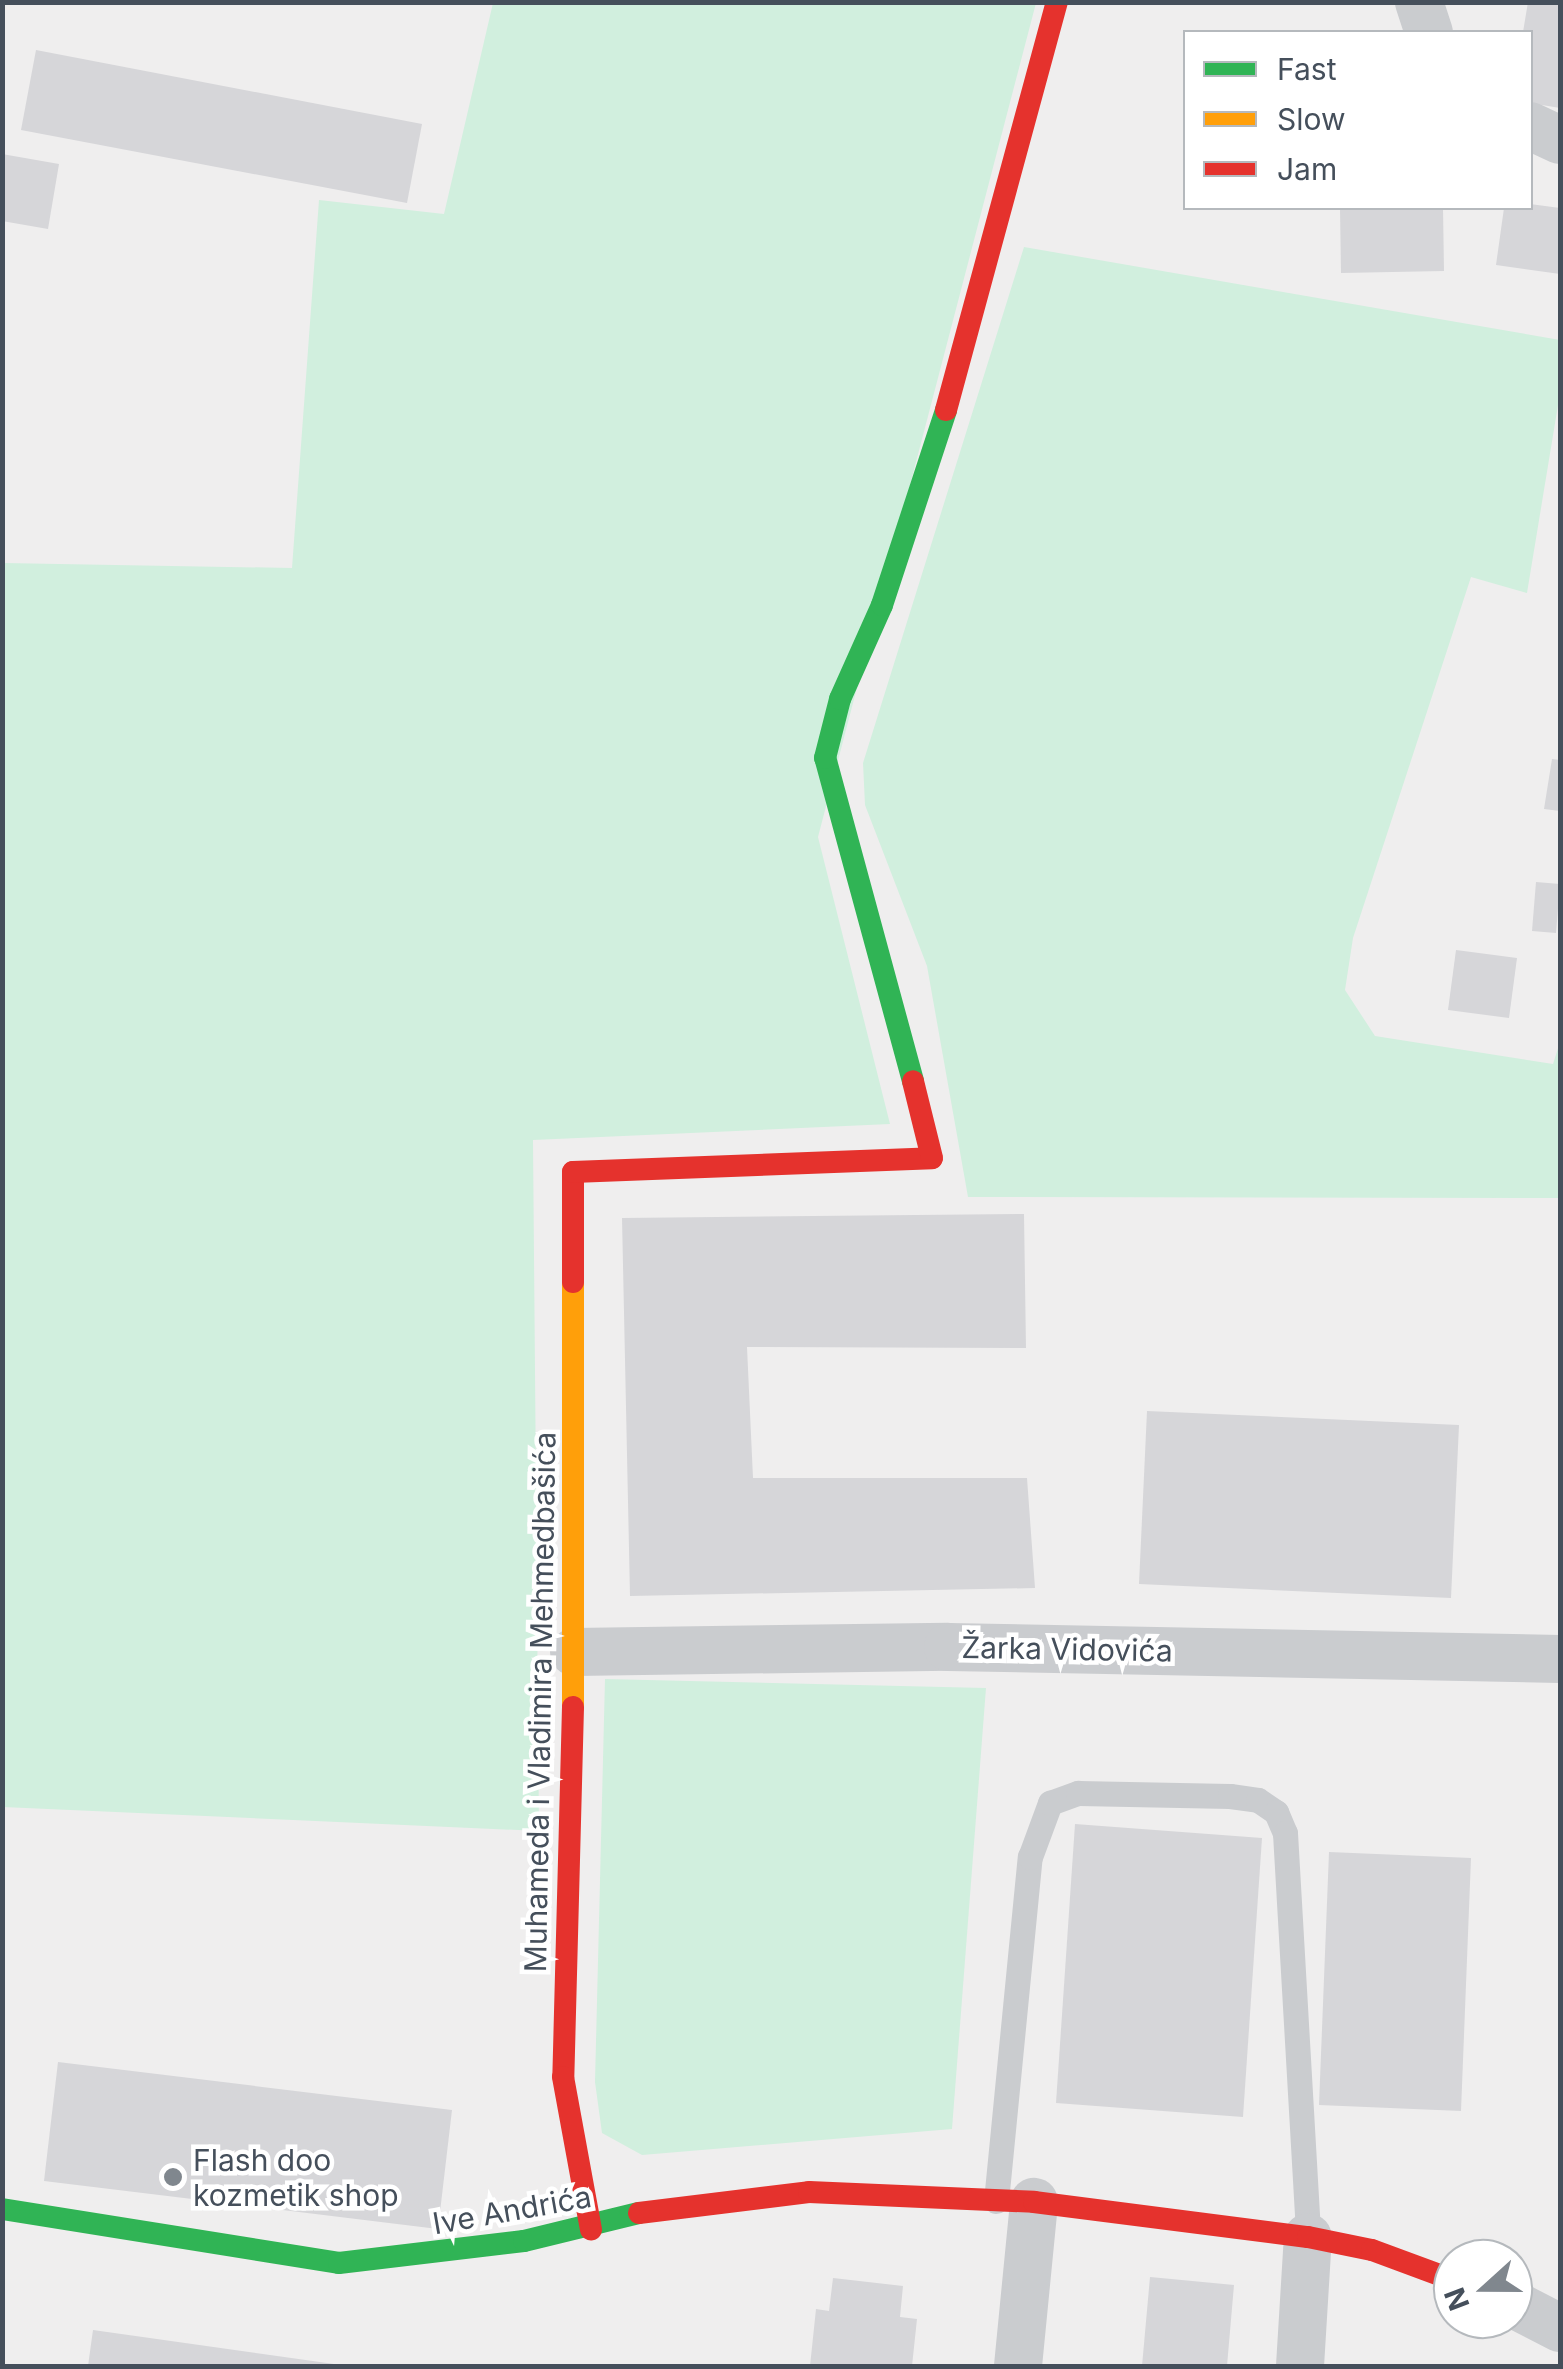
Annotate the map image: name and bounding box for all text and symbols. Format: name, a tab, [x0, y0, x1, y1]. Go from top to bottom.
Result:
legend	[1183, 30, 1533, 210]
text: Fast	[1277, 51, 1336, 87]
text: Slow	[1277, 101, 1346, 137]
text: Jam	[1277, 151, 1337, 187]
street label: Muhameda i Vladimira Mehmedbašića	[517, 1431, 563, 1973]
street label: Žarka Vidovića	[961, 1629, 1173, 1669]
place label: Flash doo kozmetik shop	[193, 2142, 399, 2212]
marker: Flash doo kozmetik shop	[162, 2166, 184, 2188]
street label: Ive Andrića	[430, 2178, 594, 2242]
north arrow	[1433, 2239, 1533, 2339]
text: N	[1437, 2283, 1477, 2315]

